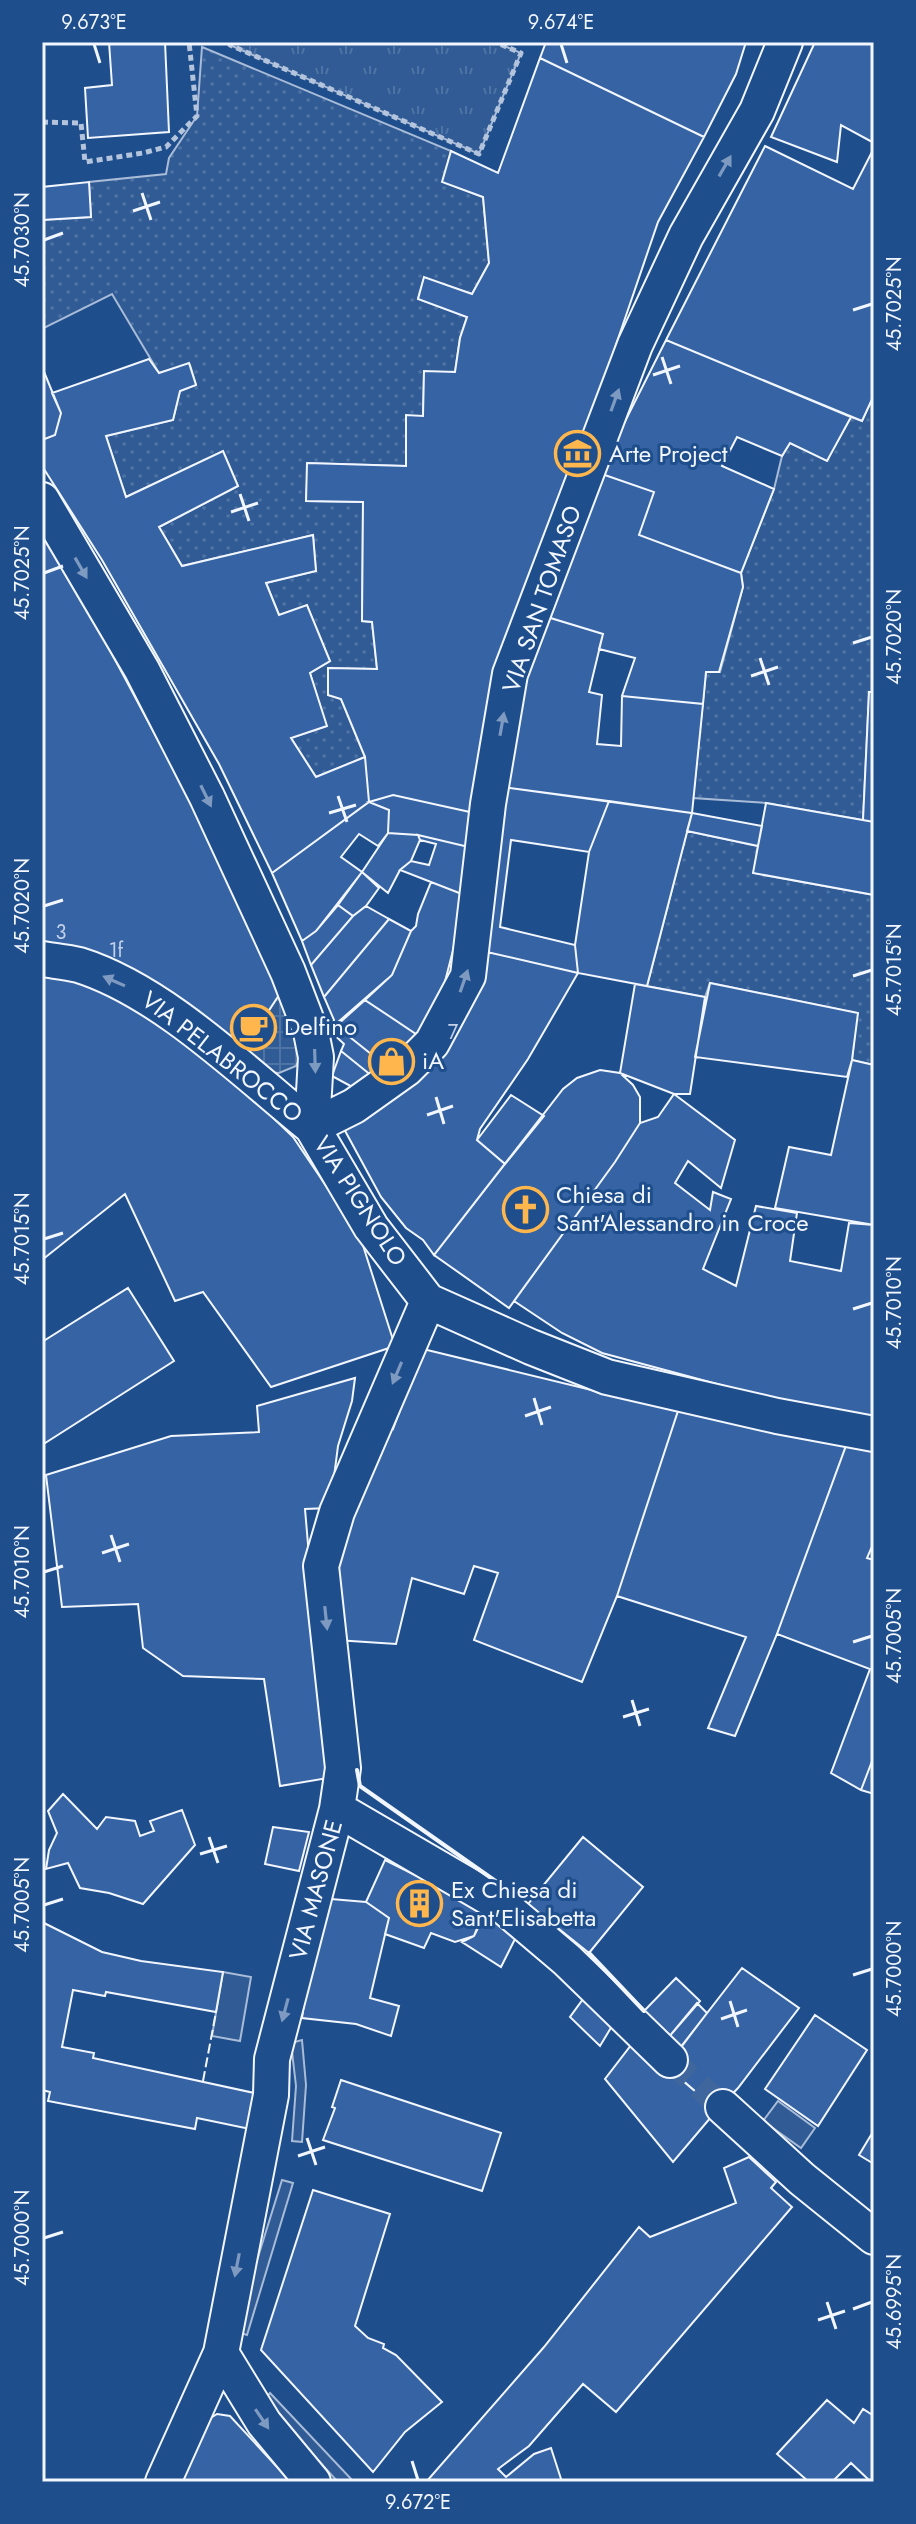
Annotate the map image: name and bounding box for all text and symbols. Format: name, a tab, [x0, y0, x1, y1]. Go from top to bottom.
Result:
text: 9.673°E	[61, 8, 127, 37]
text: 9.674°E	[528, 8, 594, 37]
one-way arrow	[718, 155, 732, 177]
text: 45.7030°N	[8, 192, 37, 288]
text: 45.7025°N	[880, 256, 909, 352]
one-way arrow	[609, 388, 621, 412]
museum icon: Arte Project	[554, 430, 602, 478]
place label: Arte Project	[609, 436, 728, 471]
street label: VIA SAN TOMASO	[493, 501, 590, 697]
text: 45.7025°N	[8, 525, 37, 621]
one-way arrow	[74, 557, 88, 579]
text: 45.7020°N	[880, 589, 909, 685]
one-way arrow	[496, 712, 508, 737]
one-way arrow	[199, 784, 213, 807]
text: 45.7020°N	[8, 858, 37, 954]
house number: 3	[56, 918, 67, 947]
text: 45.7015°N	[880, 924, 909, 1016]
house number: 1f	[109, 936, 125, 965]
one-way arrow	[459, 969, 471, 993]
one-way arrow	[103, 974, 126, 987]
street label: VIA PELABROCCO	[134, 982, 310, 1131]
cafe icon: Delfino	[229, 1003, 277, 1051]
place label: Delfino	[284, 1009, 357, 1044]
house number: 7	[448, 1018, 459, 1047]
shop icon: iA	[367, 1037, 415, 1085]
place label: iA	[422, 1043, 444, 1078]
one-way arrow	[308, 1049, 321, 1074]
street label: VIA PIGNOLO	[305, 1129, 416, 1273]
place label: Chiesa di Sant'Alessandro in Croce	[556, 1177, 809, 1240]
church icon: Chiesa di Sant'Alessandro in Croce	[501, 1185, 549, 1233]
text: 45.7015°N	[8, 1193, 37, 1285]
text: 45.7010°N	[880, 1256, 909, 1350]
one-way arrow	[390, 1361, 404, 1385]
text: 45.7010°N	[8, 1525, 37, 1619]
text: 45.7005°N	[880, 1588, 909, 1684]
one-way arrow	[320, 1606, 333, 1631]
street label: VIA MASONE	[280, 1816, 351, 1964]
text: 45.7005°N	[8, 1857, 37, 1953]
place label: Ex Chiesa di Sant'Elisabetta	[451, 1872, 596, 1935]
building icon: Ex Chiesa di Sant'Elisabetta	[396, 1880, 444, 1928]
text: 45.7000°N	[880, 1921, 909, 2017]
one-way arrow	[278, 1998, 291, 2022]
text: 45.7000°N	[8, 2190, 37, 2286]
one-way arrow	[231, 2253, 243, 2278]
text: 45.6995°N	[880, 2254, 909, 2350]
one-way arrow	[254, 2408, 269, 2429]
text: 9.672°E	[385, 2488, 451, 2517]

